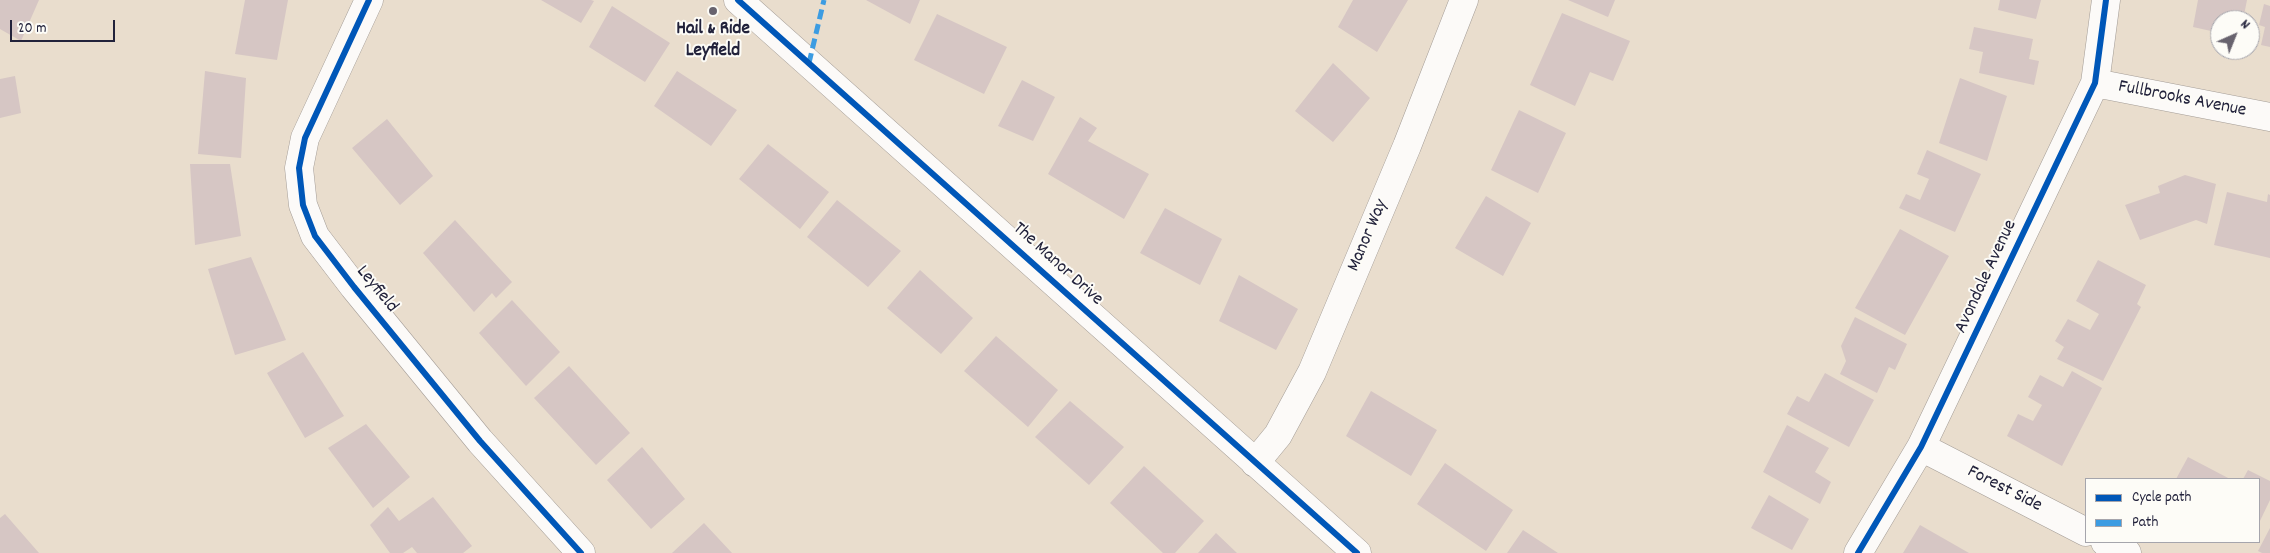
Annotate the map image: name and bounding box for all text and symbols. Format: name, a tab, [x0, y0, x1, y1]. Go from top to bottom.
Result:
marker: Hail & Ride Leyfield	[707, 5, 719, 17]
scale bar	[12, 10, 118, 42]
north arrow	[2210, 10, 2260, 60]
text: N	[2235, 15, 2254, 35]
text: 20 m	[18, 18, 46, 40]
place label: Hail & Ride Leyfield	[676, 19, 750, 63]
street label: Fullbrooks Avenue	[2116, 76, 2248, 124]
street label: Manor Way	[1344, 196, 1394, 276]
street label: Avondale Avenue	[1951, 217, 2023, 337]
street label: The Manor Drive	[1007, 218, 1107, 312]
street label: Leyfield	[350, 262, 402, 318]
street label: Forest Side	[1963, 461, 2045, 519]
legend	[2085, 478, 2260, 543]
text: Cycle path	[2132, 487, 2191, 509]
text: Path	[2132, 512, 2158, 534]

